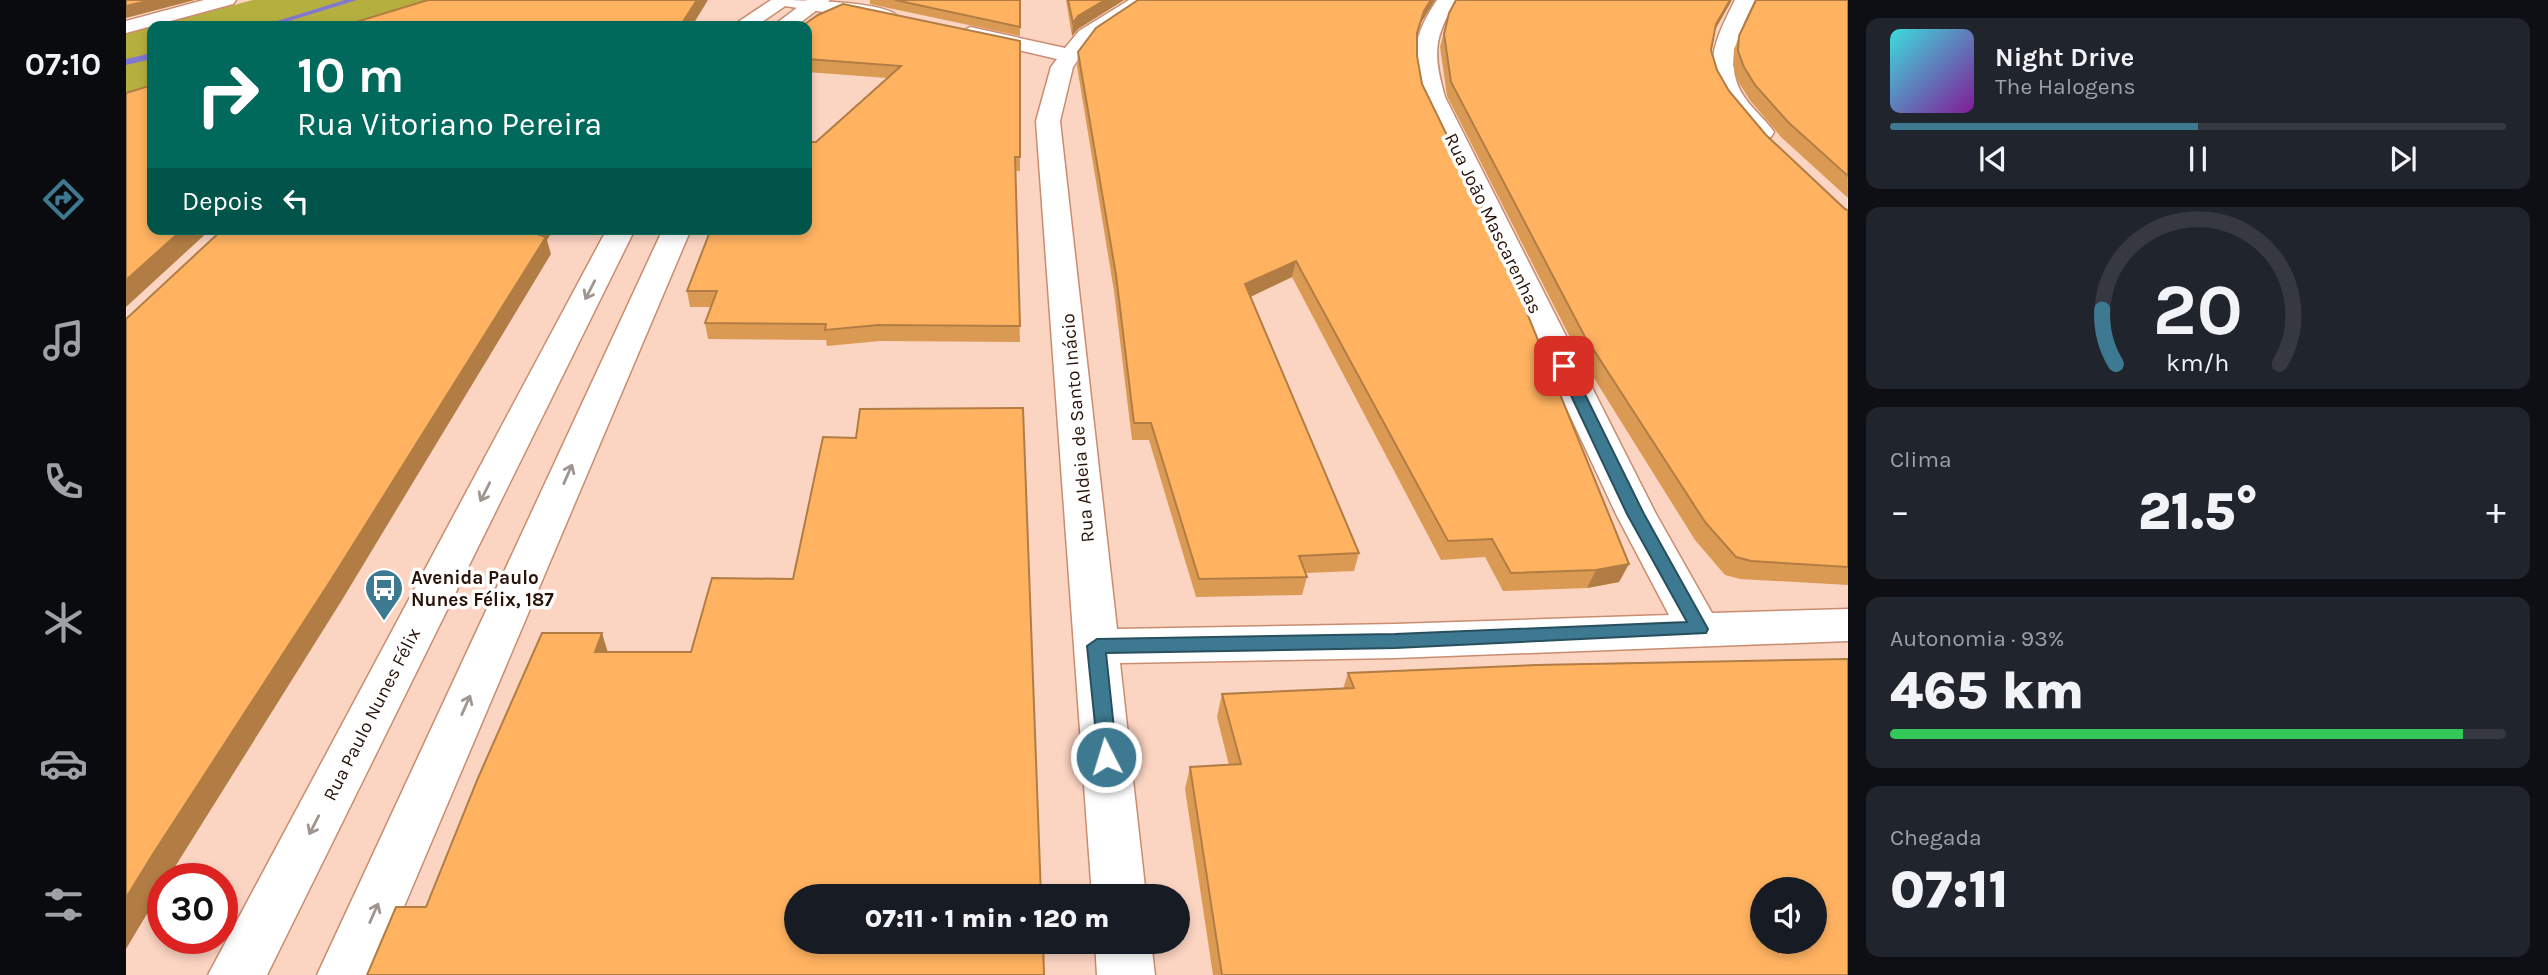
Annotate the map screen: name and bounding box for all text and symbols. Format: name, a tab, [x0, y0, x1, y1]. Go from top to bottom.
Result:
text: Night Drive	[1995, 42, 2134, 73]
text: 07:10	[25, 46, 101, 83]
text: 10 m	[297, 47, 404, 104]
icon: right	[182, 49, 273, 140]
text: The Halogens	[1995, 73, 2135, 100]
text: Rua Vitoriano Pereira	[297, 106, 602, 143]
street label: Rua João Mascarenhas	[1440, 129, 1546, 317]
icon: previous	[1974, 140, 2012, 178]
icon: pause	[2179, 140, 2217, 178]
icon: next	[2384, 140, 2422, 178]
icon: directions	[39, 175, 88, 224]
icon: left	[277, 182, 315, 220]
text: Depois	[182, 186, 263, 217]
text: 20	[2153, 268, 2243, 353]
one-way arrow	[582, 279, 596, 300]
street label: Rua Aldeia de Santo Inácio	[1057, 312, 1099, 543]
icon: music	[39, 316, 88, 365]
pin	[1534, 336, 1594, 396]
icon: arrive	[1545, 347, 1583, 385]
text: km/h	[2166, 348, 2230, 377]
text: Clima	[1890, 446, 1952, 473]
icon: phone	[39, 457, 88, 506]
one-way arrow	[562, 464, 575, 485]
one-way arrow	[478, 481, 492, 502]
text: 21.5°	[2138, 481, 2258, 542]
text: −	[1890, 489, 1910, 534]
text: +	[2486, 489, 2506, 534]
bus stop icon: Avenida Paulo Nunes Félix, 187	[363, 567, 405, 622]
place label: Avenida Paulo Nunes Félix, 187	[411, 567, 554, 611]
icon: climate	[39, 598, 88, 647]
street label: Rua Paulo Nunes Félix	[319, 624, 425, 805]
text: Autonomia · 93%	[1890, 625, 2064, 652]
text: 465 km	[1890, 660, 2084, 721]
one-way arrow	[460, 694, 473, 716]
position arrow	[1069, 720, 1143, 794]
icon: car	[39, 739, 88, 788]
one-way arrow	[306, 814, 320, 835]
text: Chegada	[1890, 824, 1982, 851]
text: 07:11	[1890, 859, 2009, 920]
speed limit sign: 30	[147, 863, 238, 954]
map controls	[1750, 877, 1827, 954]
button: sound	[1750, 877, 1827, 954]
icon: filters	[39, 880, 88, 929]
one-way arrow	[368, 902, 381, 924]
text: 07:11 · 1 min · 120 m	[865, 903, 1109, 934]

